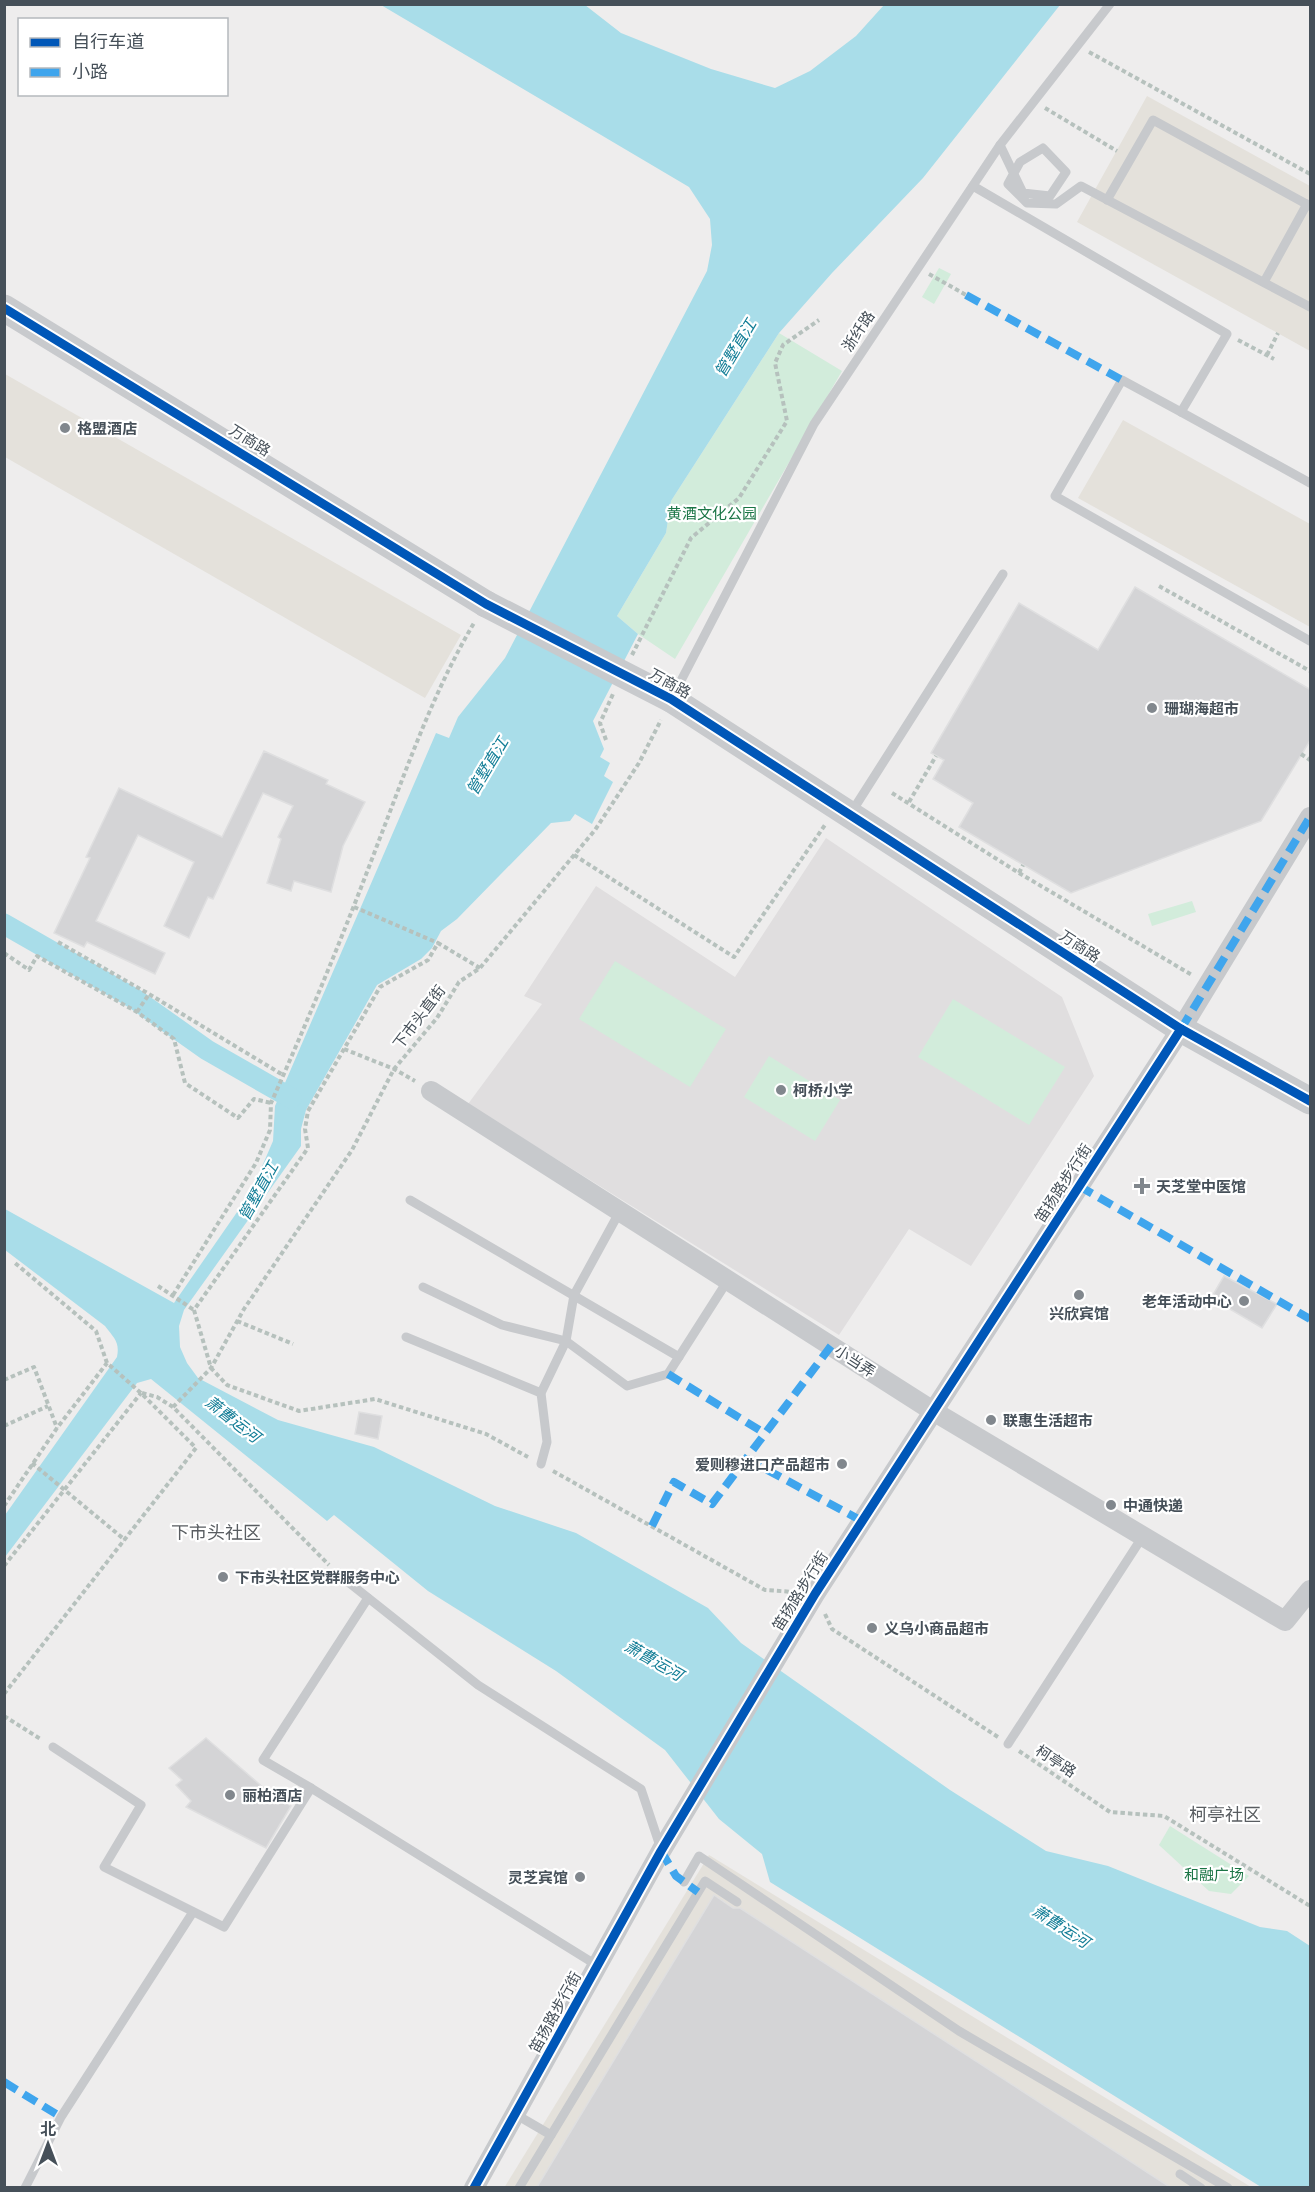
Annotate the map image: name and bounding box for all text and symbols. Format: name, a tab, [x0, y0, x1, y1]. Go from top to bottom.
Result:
legend	[18, 18, 228, 96]
text: 自行车道	[72, 30, 144, 53]
text: 小路	[72, 60, 108, 83]
street label: 浙纤路	[838, 307, 878, 355]
water label: 管墅直江	[710, 314, 761, 381]
place label: 格盟酒店	[77, 419, 137, 438]
street label: 万商路	[226, 420, 274, 460]
marker: 格盟酒店	[58, 421, 72, 435]
park label: 黄酒文化公园	[667, 504, 757, 523]
street label: 万商路	[646, 664, 694, 702]
place label: 珊瑚海超市	[1164, 699, 1239, 718]
marker: 珊瑚海超市	[1145, 701, 1159, 715]
water label: 管墅直江	[462, 732, 513, 799]
street label: 万商路	[1056, 926, 1104, 966]
street label: 下市头直街	[389, 981, 449, 1053]
place label: 柯桥小学	[793, 1081, 853, 1100]
marker: 柯桥小学	[774, 1083, 788, 1097]
street label: 笛扬路步行街	[1031, 1140, 1095, 1226]
water label: 管墅直江	[234, 1156, 283, 1224]
marker: 天芝堂中医馆	[1133, 1177, 1151, 1195]
place label: 天芝堂中医馆	[1156, 1177, 1246, 1196]
marker: 兴欣宾馆	[1072, 1288, 1086, 1302]
place label: 老年活动中心	[1142, 1292, 1232, 1311]
marker: 老年活动中心	[1237, 1294, 1251, 1308]
place label: 兴欣宾馆	[1049, 1304, 1109, 1323]
street label: 小当弄	[831, 1341, 879, 1381]
water label: 萧曹运河	[202, 1391, 267, 1448]
place label: 联惠生活超市	[1003, 1411, 1093, 1430]
marker: 联惠生活超市	[984, 1413, 998, 1427]
place label: 爱则穆进口产品超市	[695, 1455, 830, 1474]
marker: 爱则穆进口产品超市	[835, 1457, 849, 1471]
place label: 中通快递	[1123, 1496, 1183, 1515]
marker: 中通快递	[1104, 1498, 1118, 1512]
district label: 下市头社区	[171, 1521, 261, 1544]
street label: 笛扬路步行街	[768, 1548, 832, 1634]
place label: 下市头社区党群服务中心	[235, 1568, 400, 1587]
marker: 下市头社区党群服务中心	[216, 1570, 230, 1584]
place label: 义乌小商品超市	[884, 1619, 989, 1638]
marker: 义乌小商品超市	[865, 1621, 879, 1635]
water label: 萧曹运河	[621, 1635, 689, 1686]
street label: 柯亭路	[1032, 1741, 1080, 1781]
place label: 丽柏酒店	[242, 1786, 302, 1805]
marker: 丽柏酒店	[223, 1788, 237, 1802]
district label: 柯亭社区	[1189, 1803, 1261, 1826]
park label: 和融广场	[1184, 1865, 1244, 1884]
place label: 灵芝宾馆	[508, 1868, 568, 1887]
marker: 灵芝宾馆	[573, 1870, 587, 1884]
water label: 萧曹运河	[1029, 1900, 1096, 1953]
street label: 笛扬路步行街	[525, 1968, 585, 2056]
north arrow	[18, 2114, 78, 2174]
text: 北	[40, 2119, 56, 2139]

